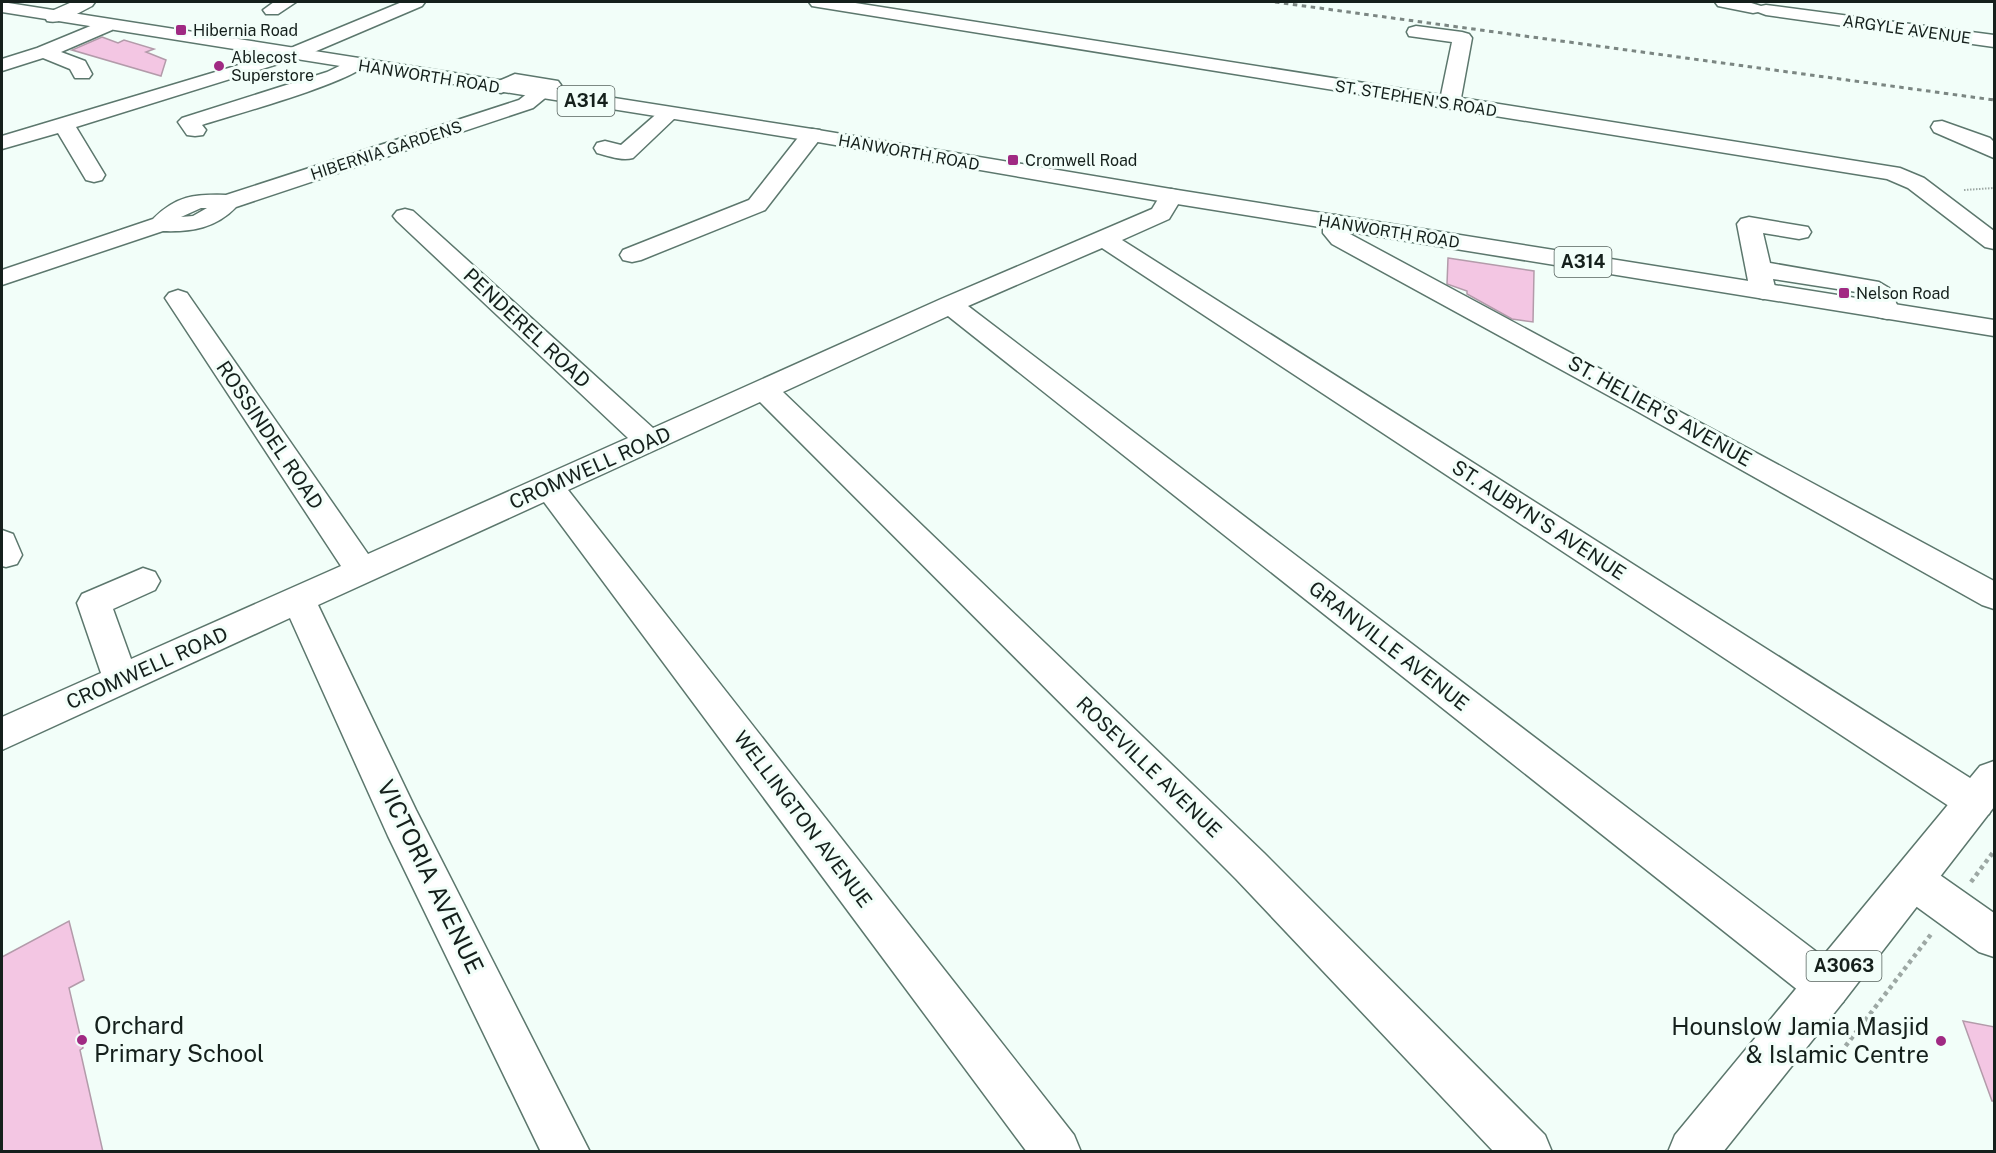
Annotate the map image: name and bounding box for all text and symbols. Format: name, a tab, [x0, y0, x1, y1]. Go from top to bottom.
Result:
street label: ARGYLE AVENUE	[1842, 11, 1972, 48]
place label: Hibernia Road	[193, 21, 298, 40]
marker: Hibernia Road	[174, 23, 188, 37]
place label: Ablecost Superstore	[231, 48, 314, 85]
street label: HANWORTH ROAD	[357, 56, 501, 97]
marker: Ablecost Superstore	[212, 59, 226, 73]
street label: ST. STEPHEN'S ROAD	[1334, 76, 1498, 121]
road number: A314	[558, 86, 614, 116]
street label: HIBERNIA GARDENS	[308, 117, 464, 184]
street label: HANWORTH ROAD	[837, 131, 981, 174]
place label: Cromwell Road	[1025, 151, 1137, 170]
marker: Cromwell Road	[1006, 153, 1020, 167]
street label: HANWORTH ROAD	[1317, 211, 1461, 252]
road number: A314	[1554, 247, 1612, 277]
street label: PENDEREL ROAD	[459, 263, 595, 393]
place label: Nelson Road	[1856, 284, 1950, 303]
marker: Nelson Road	[1837, 286, 1851, 300]
street label: ST. HELIER'S AVENUE	[1564, 350, 1756, 472]
street label: ROSSINDEL ROAD	[211, 356, 329, 514]
street label: CROMWELL ROAD	[505, 422, 675, 514]
street label: ST. AUBYN'S AVENUE	[1448, 455, 1630, 585]
street label: GRANVILLE AVENUE	[1304, 576, 1474, 716]
street label: CROMWELL ROAD	[62, 622, 232, 714]
street label: ROSEVILLE AVENUE	[1071, 691, 1227, 843]
street label: WELLINGTON AVENUE	[729, 726, 877, 912]
street label: VICTORIA AVENUE	[372, 775, 490, 978]
road number: A3063	[1806, 951, 1882, 981]
place label: Orchard Primary School	[94, 1011, 264, 1067]
place label: Hounslow Jamia Masjid & Islamic Centre	[1671, 1012, 1929, 1068]
marker: Orchard Primary School	[75, 1033, 89, 1047]
marker: Hounslow Jamia Masjid & Islamic Centre	[1934, 1034, 1948, 1048]

